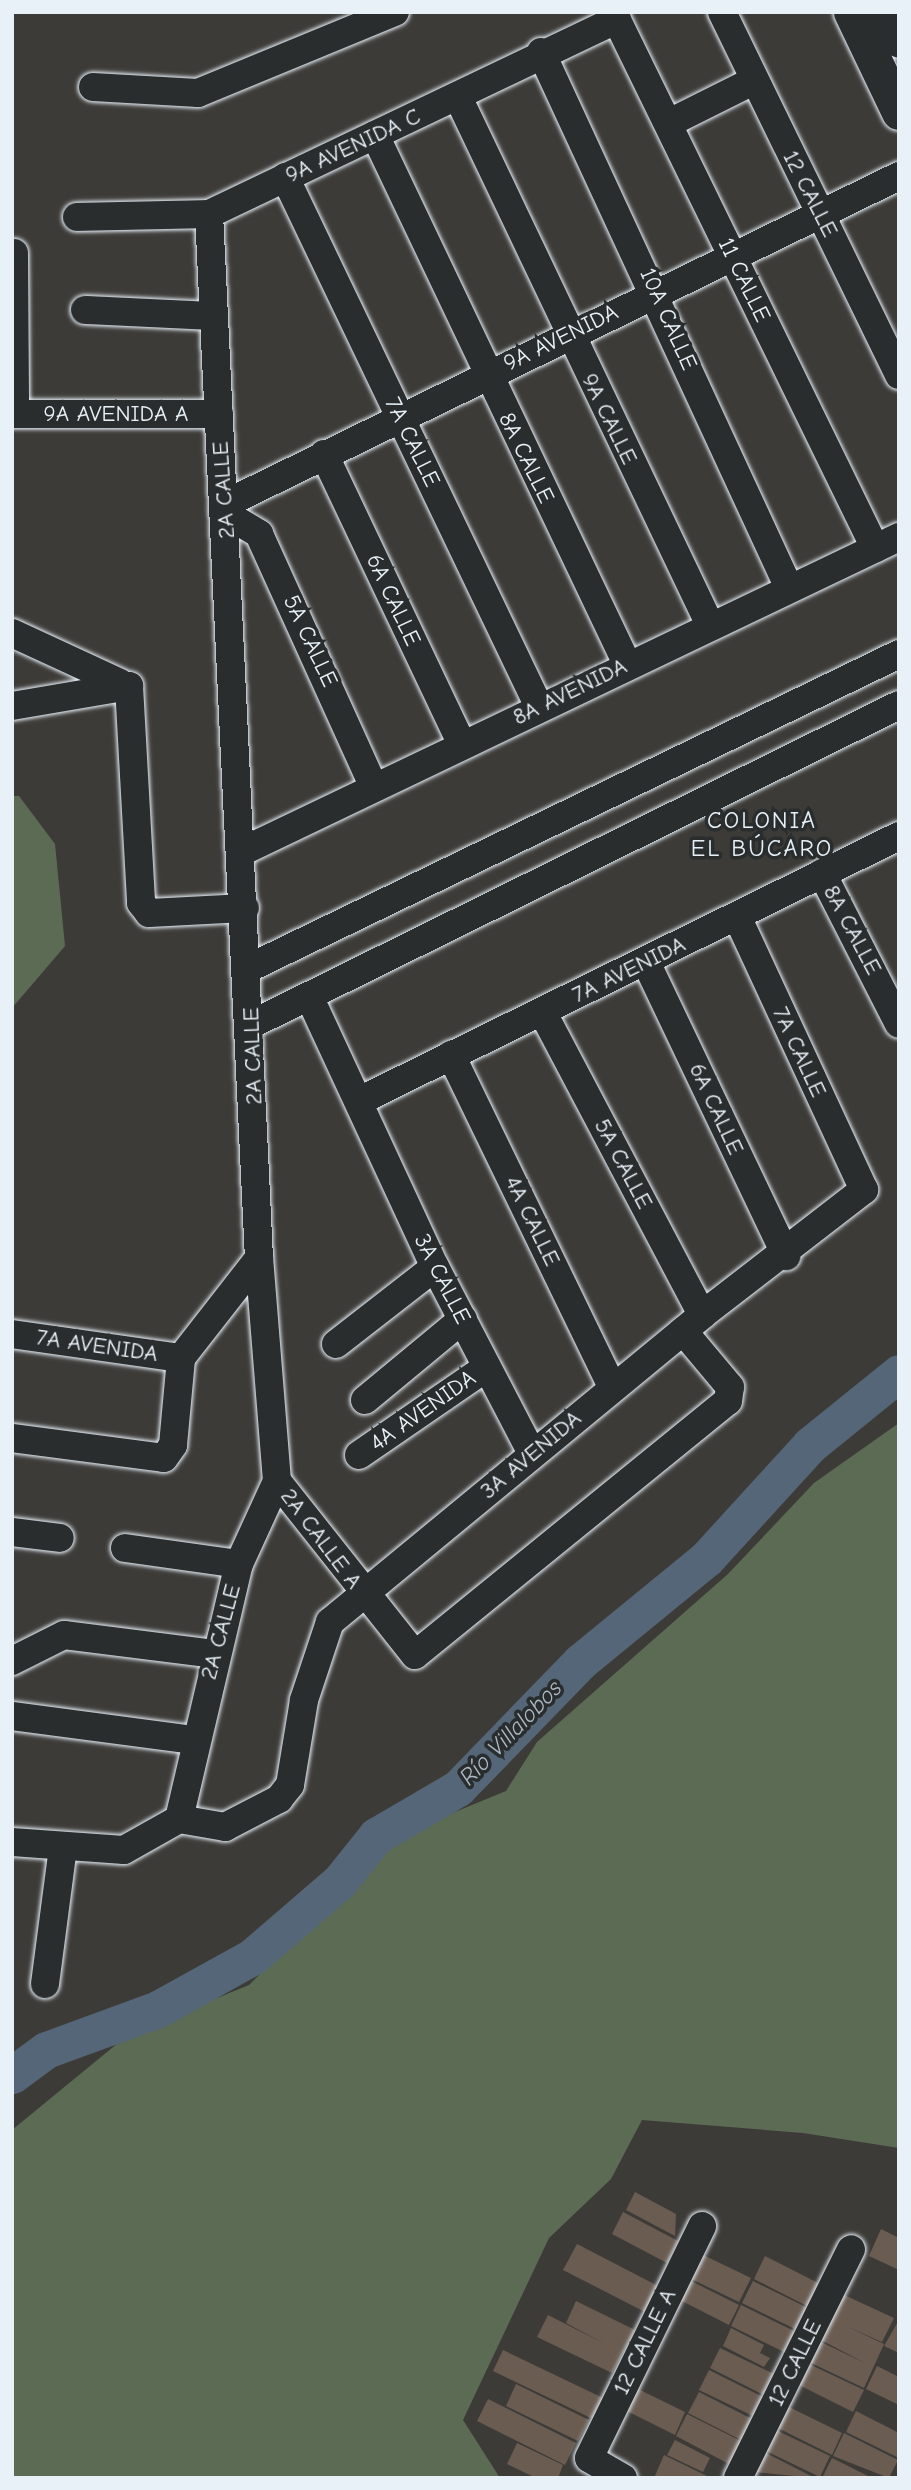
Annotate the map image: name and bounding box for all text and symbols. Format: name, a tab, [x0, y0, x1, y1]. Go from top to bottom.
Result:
street label: 9A AVENIDA C	[281, 103, 425, 189]
street label: 12 CALLE	[777, 146, 843, 242]
street label: 11 CALLE	[712, 233, 776, 327]
street label: 10A CALLE	[633, 264, 703, 374]
street label: 9A AVENIDA	[499, 298, 623, 378]
street label: 9A CALLE	[575, 369, 643, 469]
street label: 7A CALLE	[378, 393, 446, 491]
street label: 9A AVENIDA A	[44, 400, 188, 428]
street label: 8A CALLE	[492, 408, 560, 508]
street label: 2A CALLE	[207, 440, 241, 540]
street label: 6A CALLE	[360, 550, 426, 650]
street label: 5A CALLE	[277, 591, 343, 691]
street label: 8A AVENIDA	[508, 653, 632, 731]
district label: COLONIA EL BÚCARO	[692, 807, 832, 863]
street label: 8A CALLE	[817, 881, 887, 979]
street label: 7A AVENIDA	[568, 931, 690, 1009]
street label: 7A CALLE	[766, 1003, 832, 1101]
street label: 2A CALLE	[238, 1007, 268, 1105]
street label: 6A CALLE	[683, 1059, 749, 1159]
street label: 5A CALLE	[588, 1114, 658, 1214]
street label: 4A CALLE	[498, 1172, 566, 1270]
street label: 3A CALLE	[408, 1230, 476, 1328]
street label: 7A AVENIDA	[34, 1324, 160, 1368]
street label: 4A AVENIDA	[365, 1365, 481, 1457]
street label: 3A AVENIDA	[475, 1405, 587, 1505]
street label: 2A CALLE A	[274, 1483, 368, 1595]
street label: 2A CALLE	[195, 1581, 247, 1683]
water label: Río Villalobos	[454, 1674, 568, 1792]
street label: 12 CALLE A	[608, 2285, 682, 2399]
street label: 12 CALLE	[762, 2315, 828, 2411]

